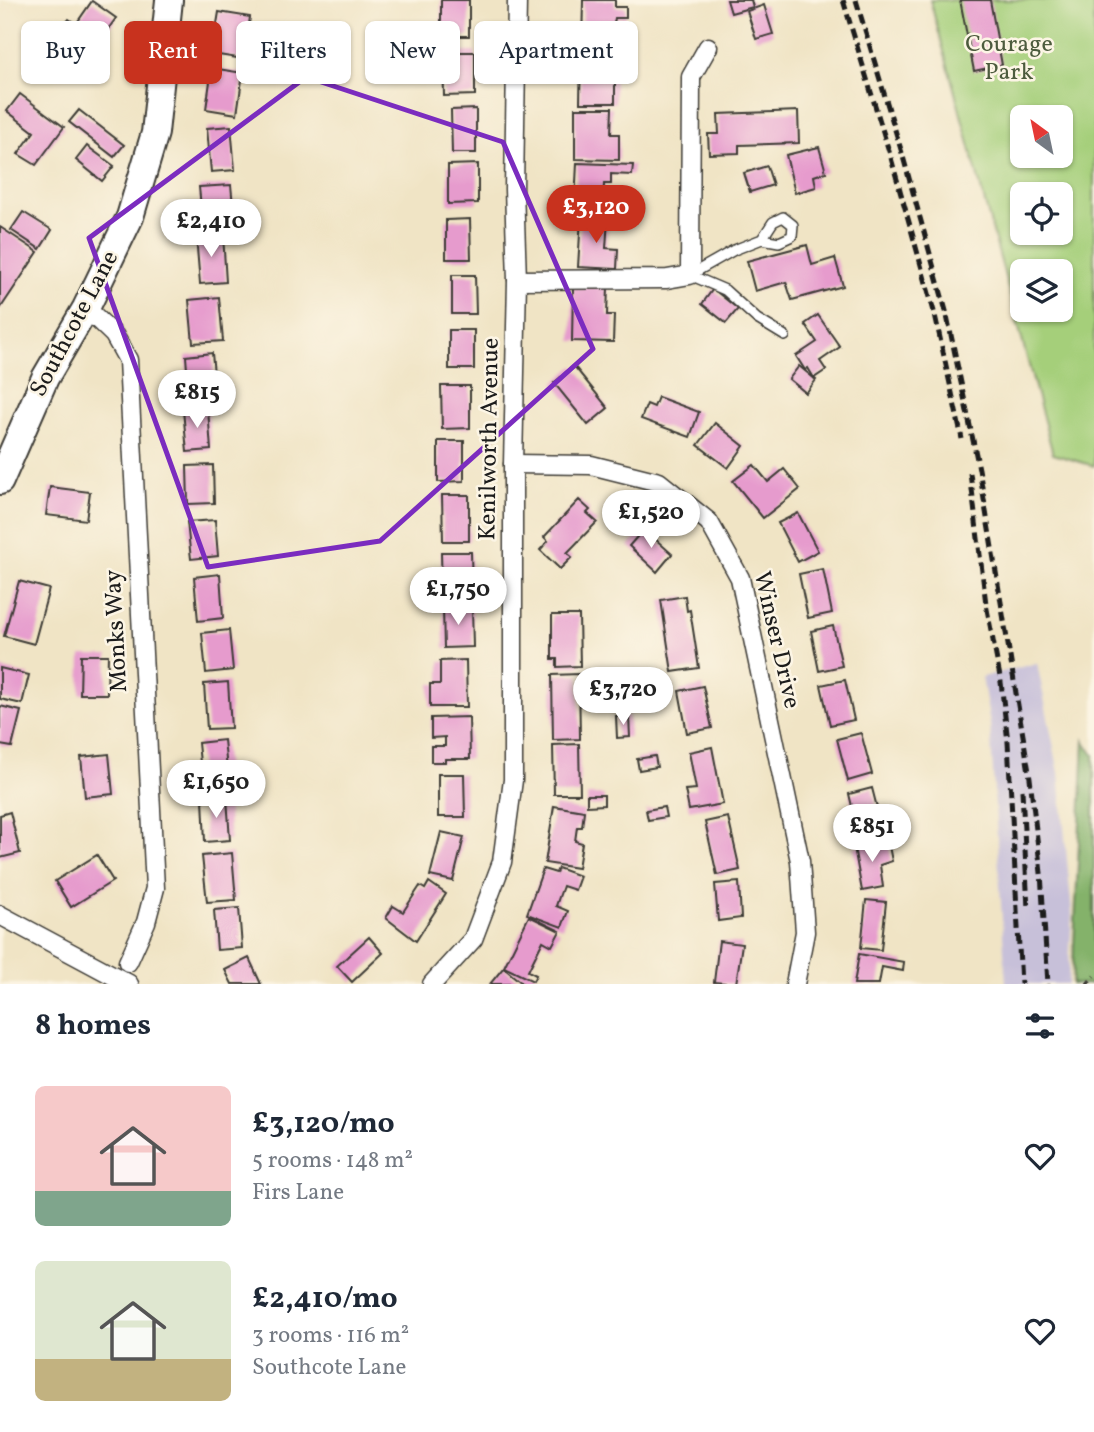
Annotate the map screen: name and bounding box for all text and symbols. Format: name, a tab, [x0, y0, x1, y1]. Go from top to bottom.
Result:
chip: Buy	[21, 21, 110, 84]
chip: Rent	[124, 21, 222, 84]
chip: Filters	[236, 21, 351, 84]
chip: New	[365, 21, 460, 84]
chip: Apartment	[474, 21, 638, 84]
park label: Courage Park	[965, 28, 1053, 90]
north arrow	[1010, 105, 1073, 168]
map controls	[1010, 105, 1073, 322]
button: locate	[1010, 182, 1073, 245]
pin: £3,120	[539, 186, 653, 245]
text: £3,120	[563, 192, 629, 224]
pin: £2,410	[154, 200, 268, 259]
text: £2,410	[176, 206, 246, 238]
street label: Southcote Lane	[22, 245, 128, 403]
button: layers	[1010, 259, 1073, 322]
street label: Kenilworth Avenue	[471, 337, 509, 541]
pin: £815	[156, 370, 238, 430]
text: £815	[174, 377, 220, 409]
pin: £1,520	[594, 490, 708, 550]
text: £1,520	[618, 497, 684, 529]
pin: £1,750	[401, 568, 515, 627]
street label: Winser Drive	[744, 568, 808, 712]
street label: Monks Way	[97, 569, 137, 693]
text: £1,750	[426, 574, 490, 606]
pin: £3,720	[566, 668, 680, 727]
text: £3,720	[589, 674, 657, 706]
pin: £1,650	[159, 760, 273, 820]
text: £1,650	[183, 767, 249, 799]
pin: £851	[831, 804, 913, 864]
text: £851	[849, 811, 895, 843]
text: 8 homes	[35, 1005, 151, 1047]
icon: filters	[1021, 1007, 1059, 1045]
text: £3,120/mo	[252, 1103, 395, 1145]
icon: home	[91, 1114, 175, 1198]
icon: heart	[1021, 1137, 1059, 1175]
text: 5 rooms · 148 m²	[252, 1145, 413, 1177]
text: Firs Lane	[252, 1177, 344, 1209]
text: £2,410/mo	[252, 1278, 398, 1320]
icon: home	[91, 1289, 175, 1373]
icon: heart	[1021, 1312, 1059, 1350]
text: 3 rooms · 116 m²	[252, 1320, 409, 1352]
text: Southcote Lane	[252, 1352, 407, 1384]

